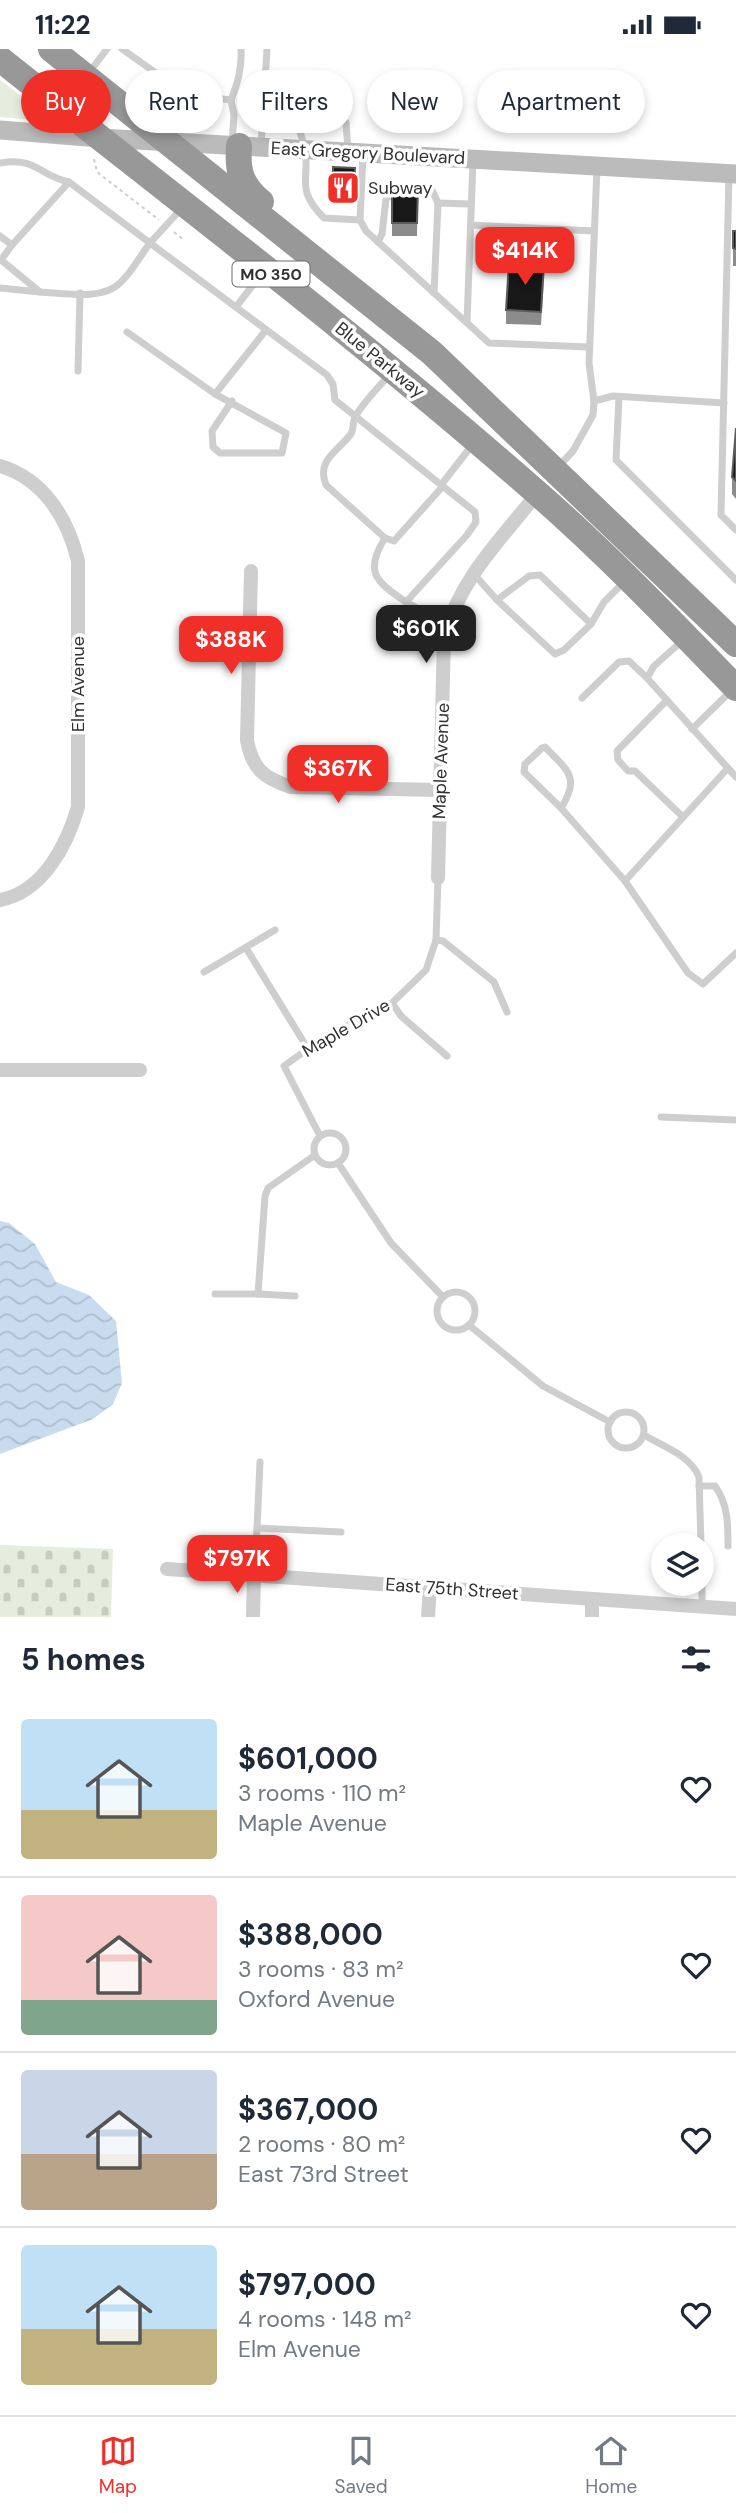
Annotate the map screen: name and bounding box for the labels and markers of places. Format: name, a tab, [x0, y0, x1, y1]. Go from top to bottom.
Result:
restaurant icon: Subway	[324, 169, 362, 207]
place label: Subway	[368, 176, 433, 200]
pin: $414K	[476, 227, 574, 287]
pin: $601K	[377, 605, 475, 665]
pin: $388K	[182, 617, 280, 676]
pin: $367K	[289, 745, 387, 805]
pin: $797K	[188, 1535, 286, 1595]

